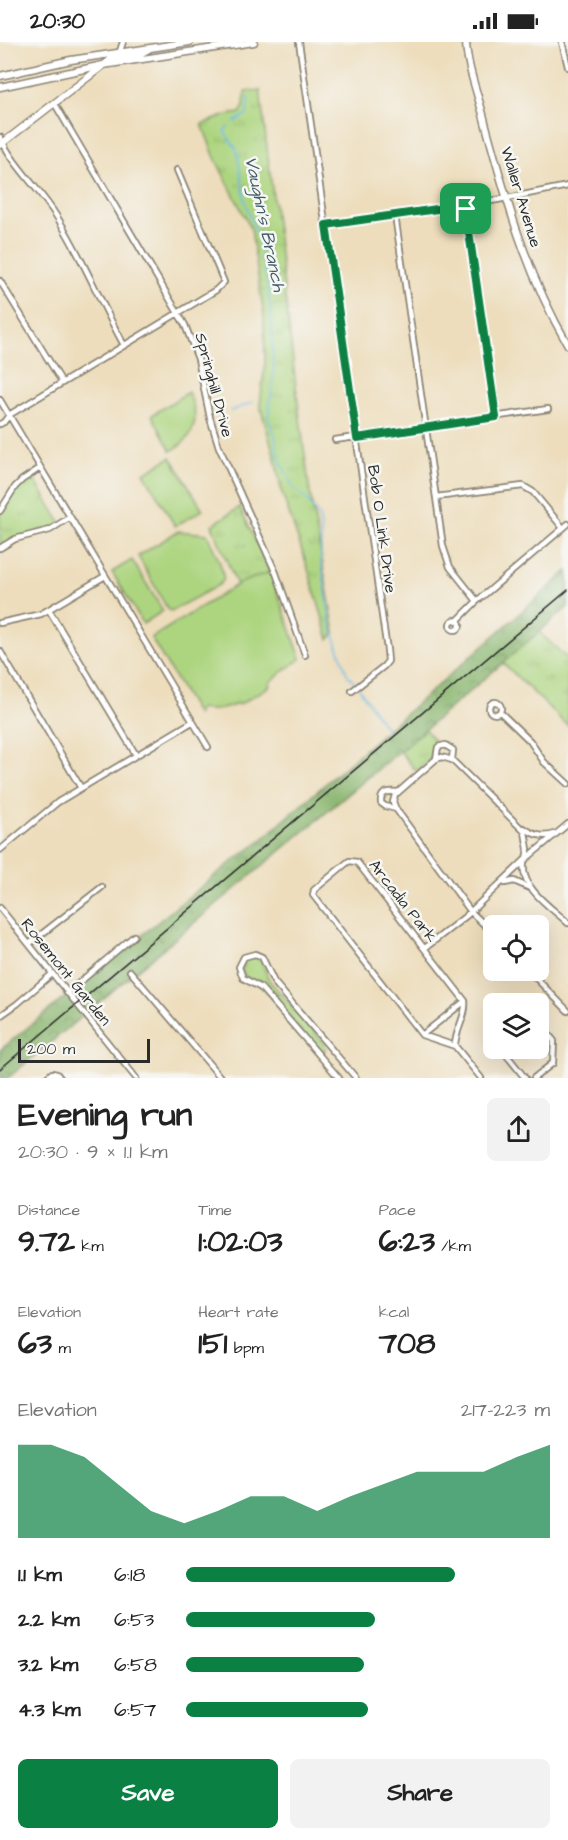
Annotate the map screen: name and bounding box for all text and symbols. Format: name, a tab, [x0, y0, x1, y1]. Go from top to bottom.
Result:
text: 20:30	[30, 6, 85, 37]
street label: Waller Avenue	[495, 144, 547, 250]
water label: Vaughn's Branch	[238, 154, 292, 295]
pin	[440, 183, 491, 234]
icon: arrive	[449, 192, 482, 225]
street label: Springhill Drive	[189, 330, 239, 440]
street label: Bob O Link Drive	[362, 463, 402, 595]
street label: Arcadia Park	[364, 855, 442, 947]
street label: Rosemont Garden	[16, 914, 116, 1030]
map controls	[483, 915, 549, 1059]
button: locate	[483, 915, 549, 981]
button: layers	[483, 993, 549, 1059]
scale bar	[18, 1036, 150, 1064]
text: 200 m	[27, 1038, 75, 1060]
text: Evening run	[18, 1092, 192, 1138]
button: share	[487, 1098, 550, 1161]
text: 20:30 · 9 × 1.1 km	[18, 1138, 168, 1166]
text: Distance	[18, 1199, 80, 1221]
text: Time	[198, 1199, 232, 1221]
text: Pace	[379, 1199, 416, 1221]
text: 9.72	[18, 1221, 75, 1263]
text: 1:02:03	[198, 1221, 282, 1263]
text: 6:23	[379, 1221, 435, 1263]
text: km	[75, 1235, 104, 1257]
text: /km	[435, 1235, 471, 1257]
text: Elevation	[18, 1301, 81, 1323]
text: Heart rate	[198, 1301, 279, 1323]
text: kcal	[379, 1301, 409, 1323]
text: 63	[18, 1323, 52, 1365]
text: 151	[198, 1323, 227, 1365]
text: 708	[379, 1323, 436, 1365]
text: m	[52, 1337, 71, 1359]
text: bpm	[227, 1337, 264, 1359]
text: Elevation	[18, 1396, 97, 1424]
text: 217–223 m	[461, 1396, 550, 1424]
text: 1.1 km	[18, 1561, 62, 1589]
text: 6:18	[114, 1561, 145, 1589]
text: 2.2 km	[18, 1606, 80, 1634]
text: 6:53	[114, 1606, 154, 1634]
text: 3.2 km	[18, 1651, 78, 1679]
text: 6:58	[114, 1651, 157, 1679]
text: 4.3 km	[18, 1696, 80, 1724]
text: 6:57	[114, 1696, 156, 1724]
button: Save	[18, 1759, 278, 1828]
button: Share	[290, 1759, 550, 1828]

